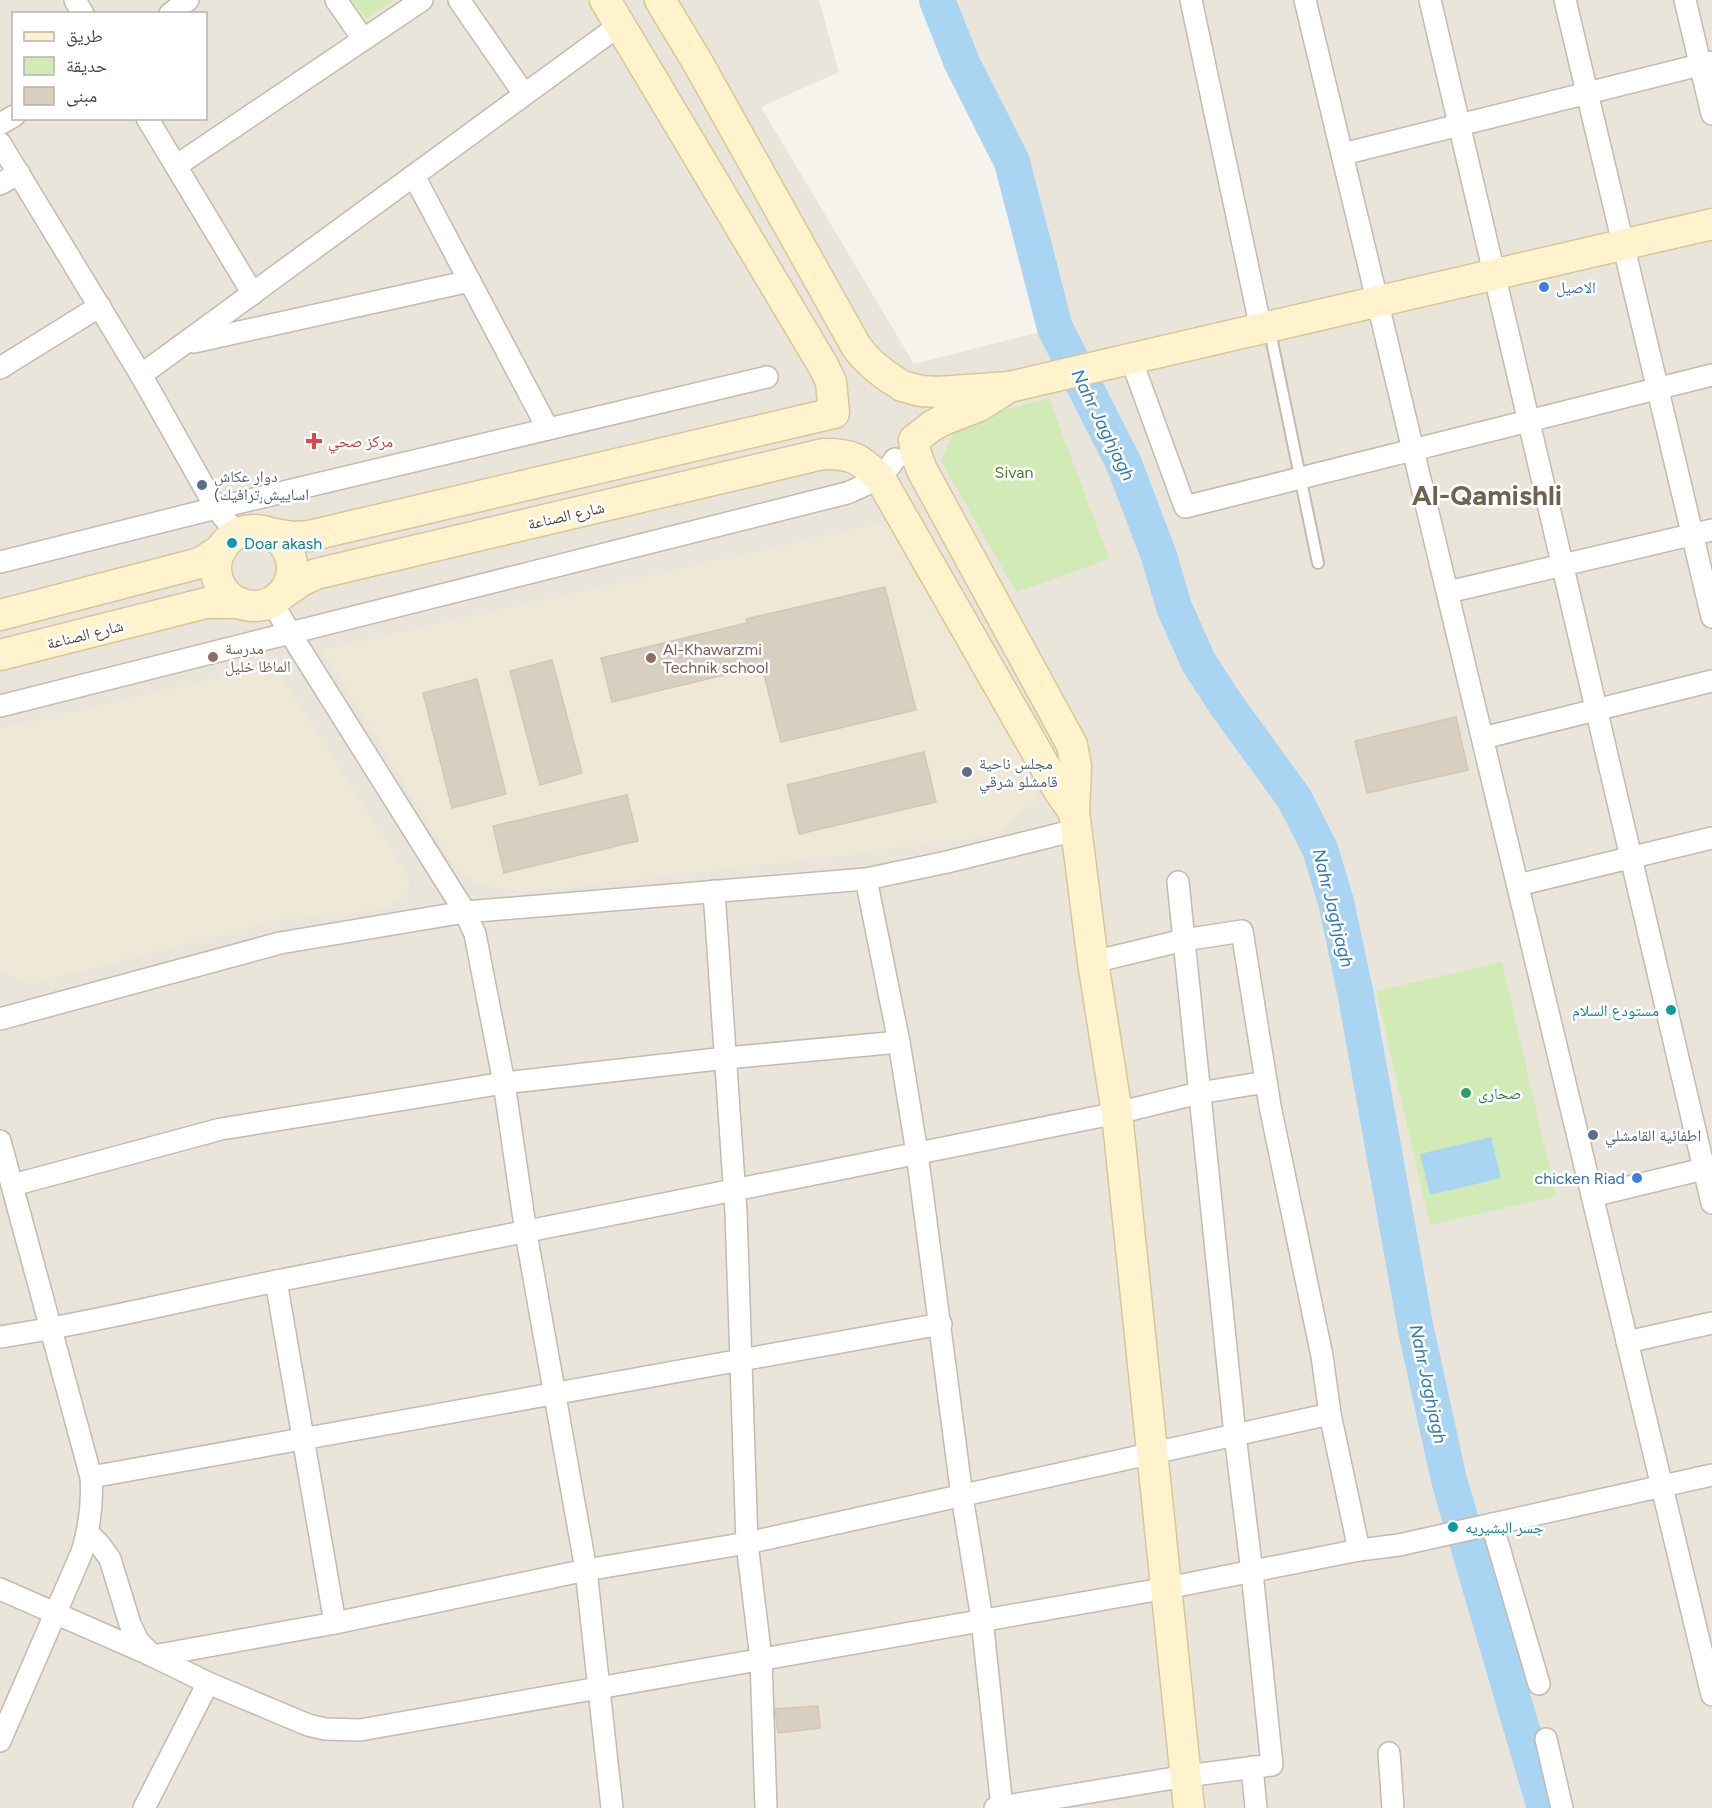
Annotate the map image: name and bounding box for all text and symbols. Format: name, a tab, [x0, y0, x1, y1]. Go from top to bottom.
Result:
legend	[12, 12, 207, 120]
text: طريق	[66, 25, 103, 47]
text: حديقة	[66, 55, 107, 77]
text: مبنى	[66, 85, 97, 107]
place label: الاصيل	[1556, 278, 1596, 298]
marker: الاصيل	[1537, 280, 1551, 294]
water label: Nahr Jaghjagh	[1067, 366, 1139, 484]
marker: مركز صحي	[305, 432, 323, 450]
place label: مركز صحي	[328, 432, 393, 454]
park label: Sivan	[995, 463, 1033, 482]
place label: دوار عكاش (اساييش٫ترافيك	[214, 467, 309, 505]
marker: دوار عكاش (اساييش٫ترافيك	[195, 478, 209, 492]
district label: Al-Qamishli	[1412, 478, 1562, 512]
street label: شارع الصناعة	[526, 497, 607, 534]
place label: Doar akash	[244, 534, 322, 553]
marker: Doar akash	[225, 536, 239, 550]
street label: شارع الصناعة	[45, 616, 126, 654]
place label: مدرسة الماظا خليل	[225, 639, 291, 677]
place label: Al-Khawarzmi Technik school	[663, 640, 769, 677]
marker: مدرسة الماظا خليل	[206, 650, 220, 664]
marker: Al-Khawarzmi Technik school	[644, 651, 658, 665]
place label: مجلس ناحية قامشلو شرقي	[979, 754, 1058, 794]
marker: مجلس ناحية قامشلو شرقي	[960, 765, 974, 779]
water label: Nahr Jaghjagh	[1308, 846, 1358, 970]
place label: مستودع السلام	[1572, 1001, 1659, 1021]
marker: مستودع السلام	[1664, 1003, 1678, 1017]
place label: صحارى	[1478, 1084, 1521, 1104]
marker: صحارى	[1459, 1086, 1473, 1100]
place label: اطفائية القامشلي	[1605, 1126, 1701, 1148]
marker: اطفائية القامشلي	[1586, 1128, 1600, 1142]
place label: chicken Riad	[1535, 1169, 1625, 1188]
marker: chicken Riad	[1630, 1171, 1644, 1185]
water label: Nahr Jaghjagh	[1405, 1322, 1451, 1446]
place label: جسر البشيريه	[1465, 1518, 1544, 1537]
marker: جسر البشيريه	[1446, 1520, 1460, 1534]

